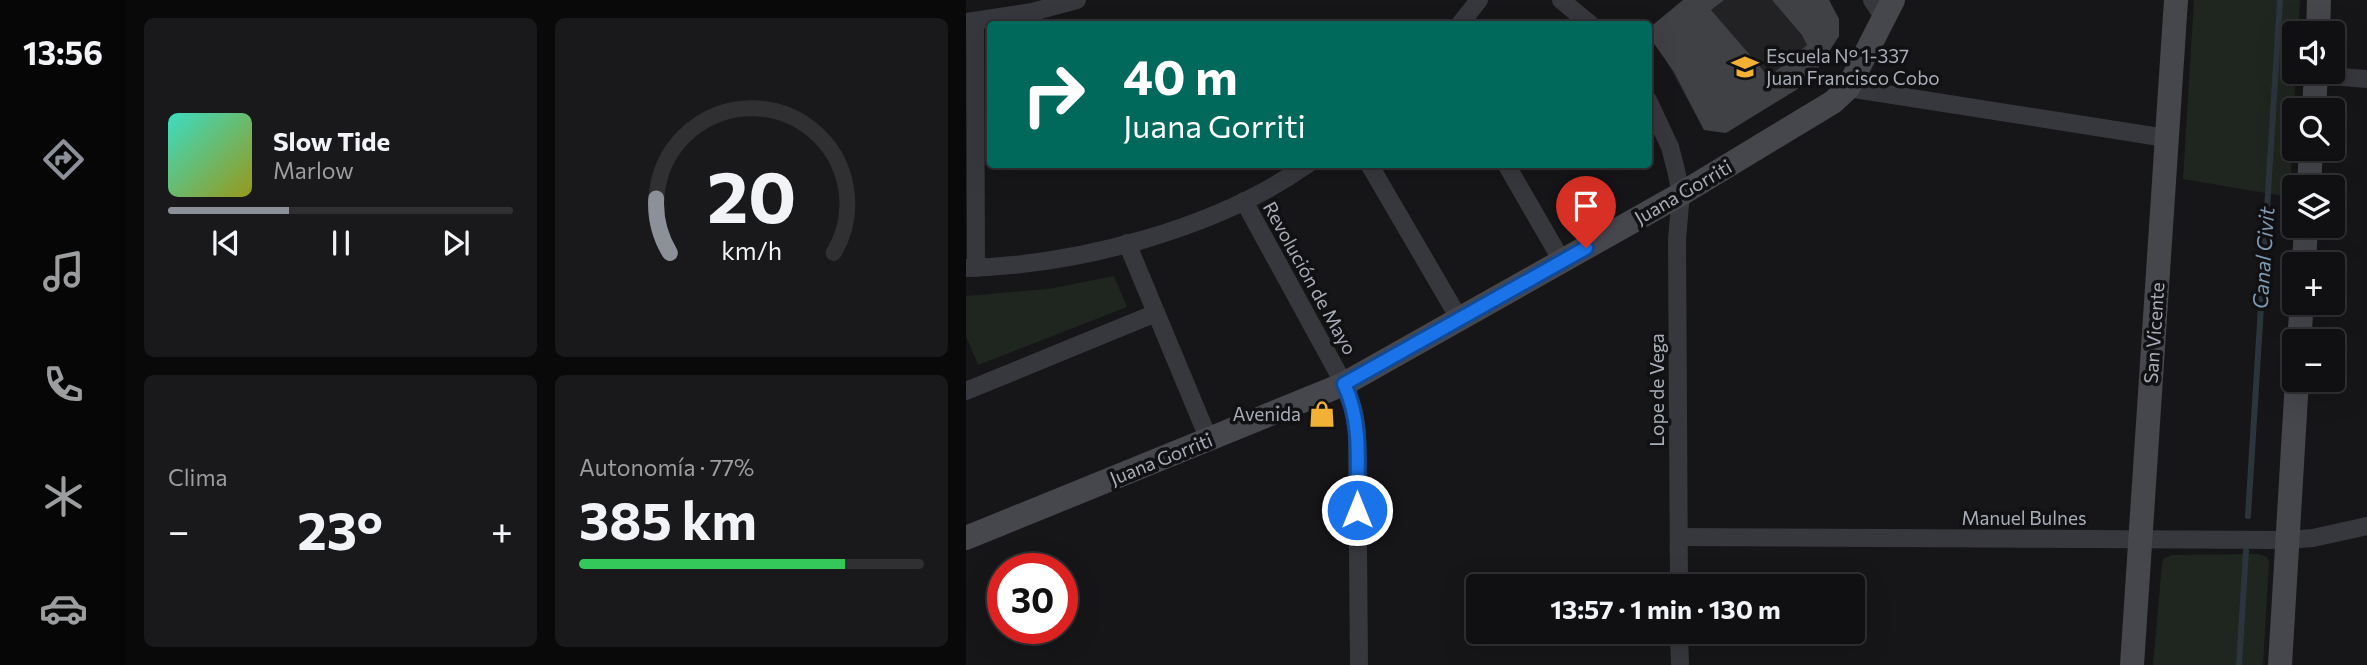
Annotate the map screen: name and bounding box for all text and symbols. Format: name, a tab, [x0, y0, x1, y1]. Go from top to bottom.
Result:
map controls	[2282, 21, 2345, 392]
button: sound	[2282, 21, 2345, 84]
text: 13:56	[23, 32, 103, 72]
place label: Escuela N° 1-337 Juan Francisco Cobo	[1766, 44, 1940, 89]
text: 40 m	[1123, 45, 1238, 105]
icon: right	[1008, 49, 1099, 140]
school or university icon: Escuela N° 1-337 Juan Francisco Cobo	[1730, 52, 1760, 82]
button: search	[2282, 98, 2345, 161]
text: Juana Gorriti	[1123, 105, 1306, 145]
text: Slow Tide	[273, 125, 390, 156]
icon: directions	[39, 135, 88, 184]
text: 20	[707, 150, 796, 239]
street label: Juana Gorriti	[1630, 154, 1736, 229]
text: Marlow	[273, 156, 354, 184]
button: layers	[2282, 175, 2345, 238]
pin	[1556, 176, 1616, 248]
icon: arrive	[1567, 187, 1605, 225]
street label: Revolución de Mayo	[1259, 197, 1362, 358]
water label: Canal Civit	[2246, 206, 2279, 310]
icon: previous	[207, 224, 245, 262]
icon: pause	[322, 224, 360, 262]
icon: next	[437, 224, 475, 262]
text: km/h	[721, 235, 782, 265]
icon: music	[39, 247, 88, 296]
button: +	[2282, 252, 2345, 315]
street label: San Vicente	[2138, 282, 2169, 384]
button: −	[2282, 329, 2345, 392]
street label: Lope de Vega	[1645, 333, 1668, 447]
icon: phone	[39, 360, 88, 409]
shop icon: Avenida	[1307, 399, 1337, 429]
place label: Avenida	[1233, 402, 1301, 425]
street label: Juana Gorriti	[1106, 428, 1215, 490]
text: Autonomía · 77%	[579, 453, 754, 481]
text: Clima	[168, 463, 228, 491]
icon: climate	[39, 472, 88, 521]
position arrow	[1320, 473, 1394, 547]
text: 385 km	[579, 487, 757, 551]
text: 23°	[297, 497, 383, 561]
text: −	[168, 506, 190, 553]
text: +	[491, 506, 513, 553]
street label: Manuel Bulnes	[1961, 506, 2087, 529]
speed limit sign: 30	[987, 553, 1078, 644]
icon: car	[39, 584, 88, 633]
text: 13:57 · 1 min · 130 m	[1550, 593, 1781, 624]

